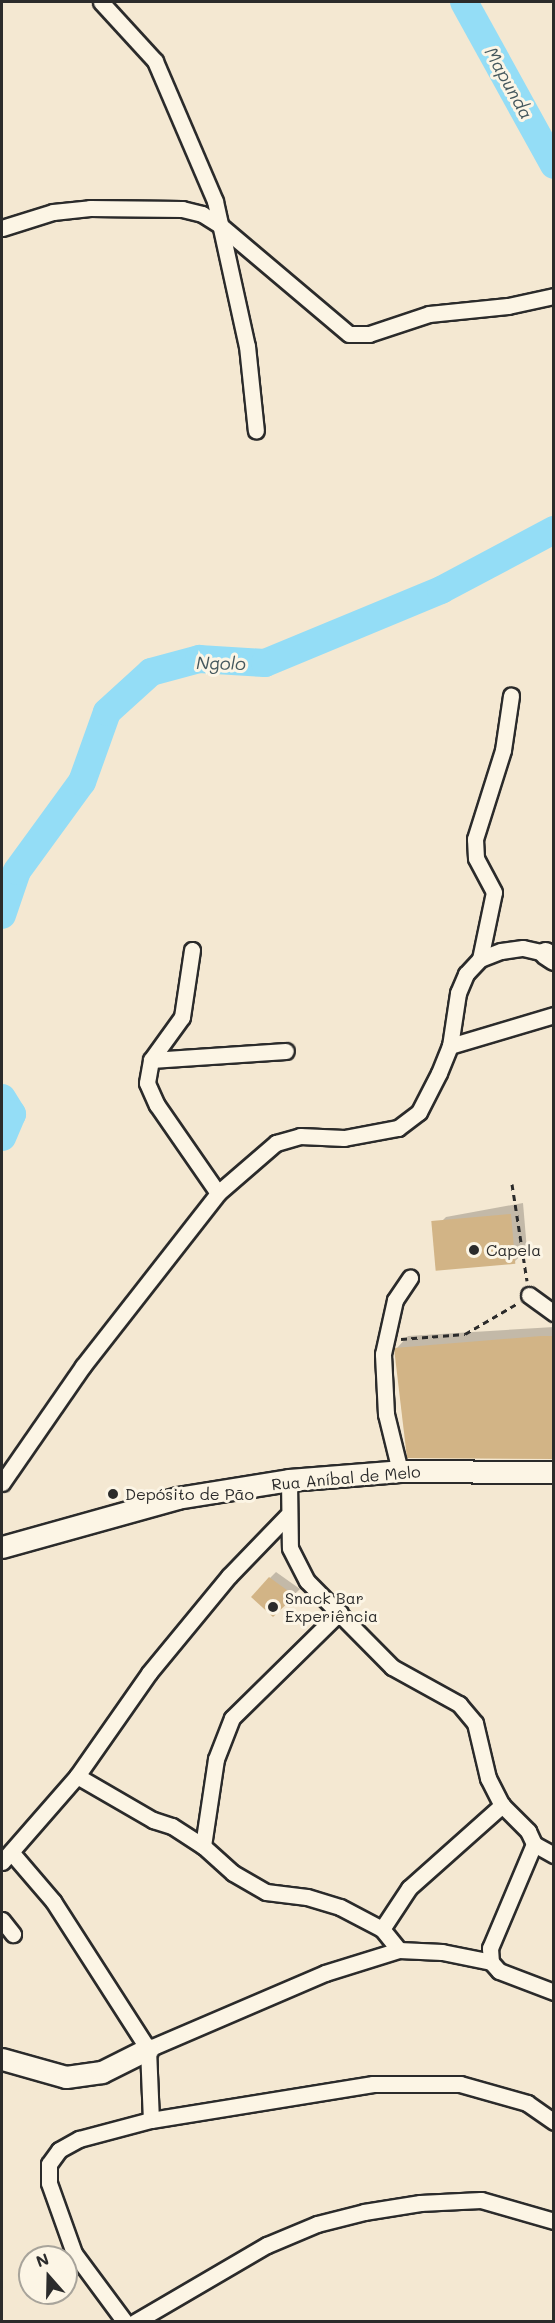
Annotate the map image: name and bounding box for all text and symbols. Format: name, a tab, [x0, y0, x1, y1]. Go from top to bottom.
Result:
water label: Mapunda	[480, 43, 538, 123]
water label: Ngolo	[196, 652, 246, 674]
place label: Capela	[486, 1240, 541, 1260]
marker: Capela	[467, 1243, 481, 1257]
street label: Rua Aníbal de Melo	[271, 1462, 421, 1494]
place label: Depósito de Pão	[125, 1484, 254, 1504]
marker: Depósito de Pão	[106, 1487, 120, 1501]
place label: Snack Bar Experiência	[285, 1588, 378, 1626]
marker: Snack Bar Experiência	[266, 1600, 280, 1614]
north arrow	[18, 2245, 78, 2305]
text: N	[33, 2248, 52, 2271]

